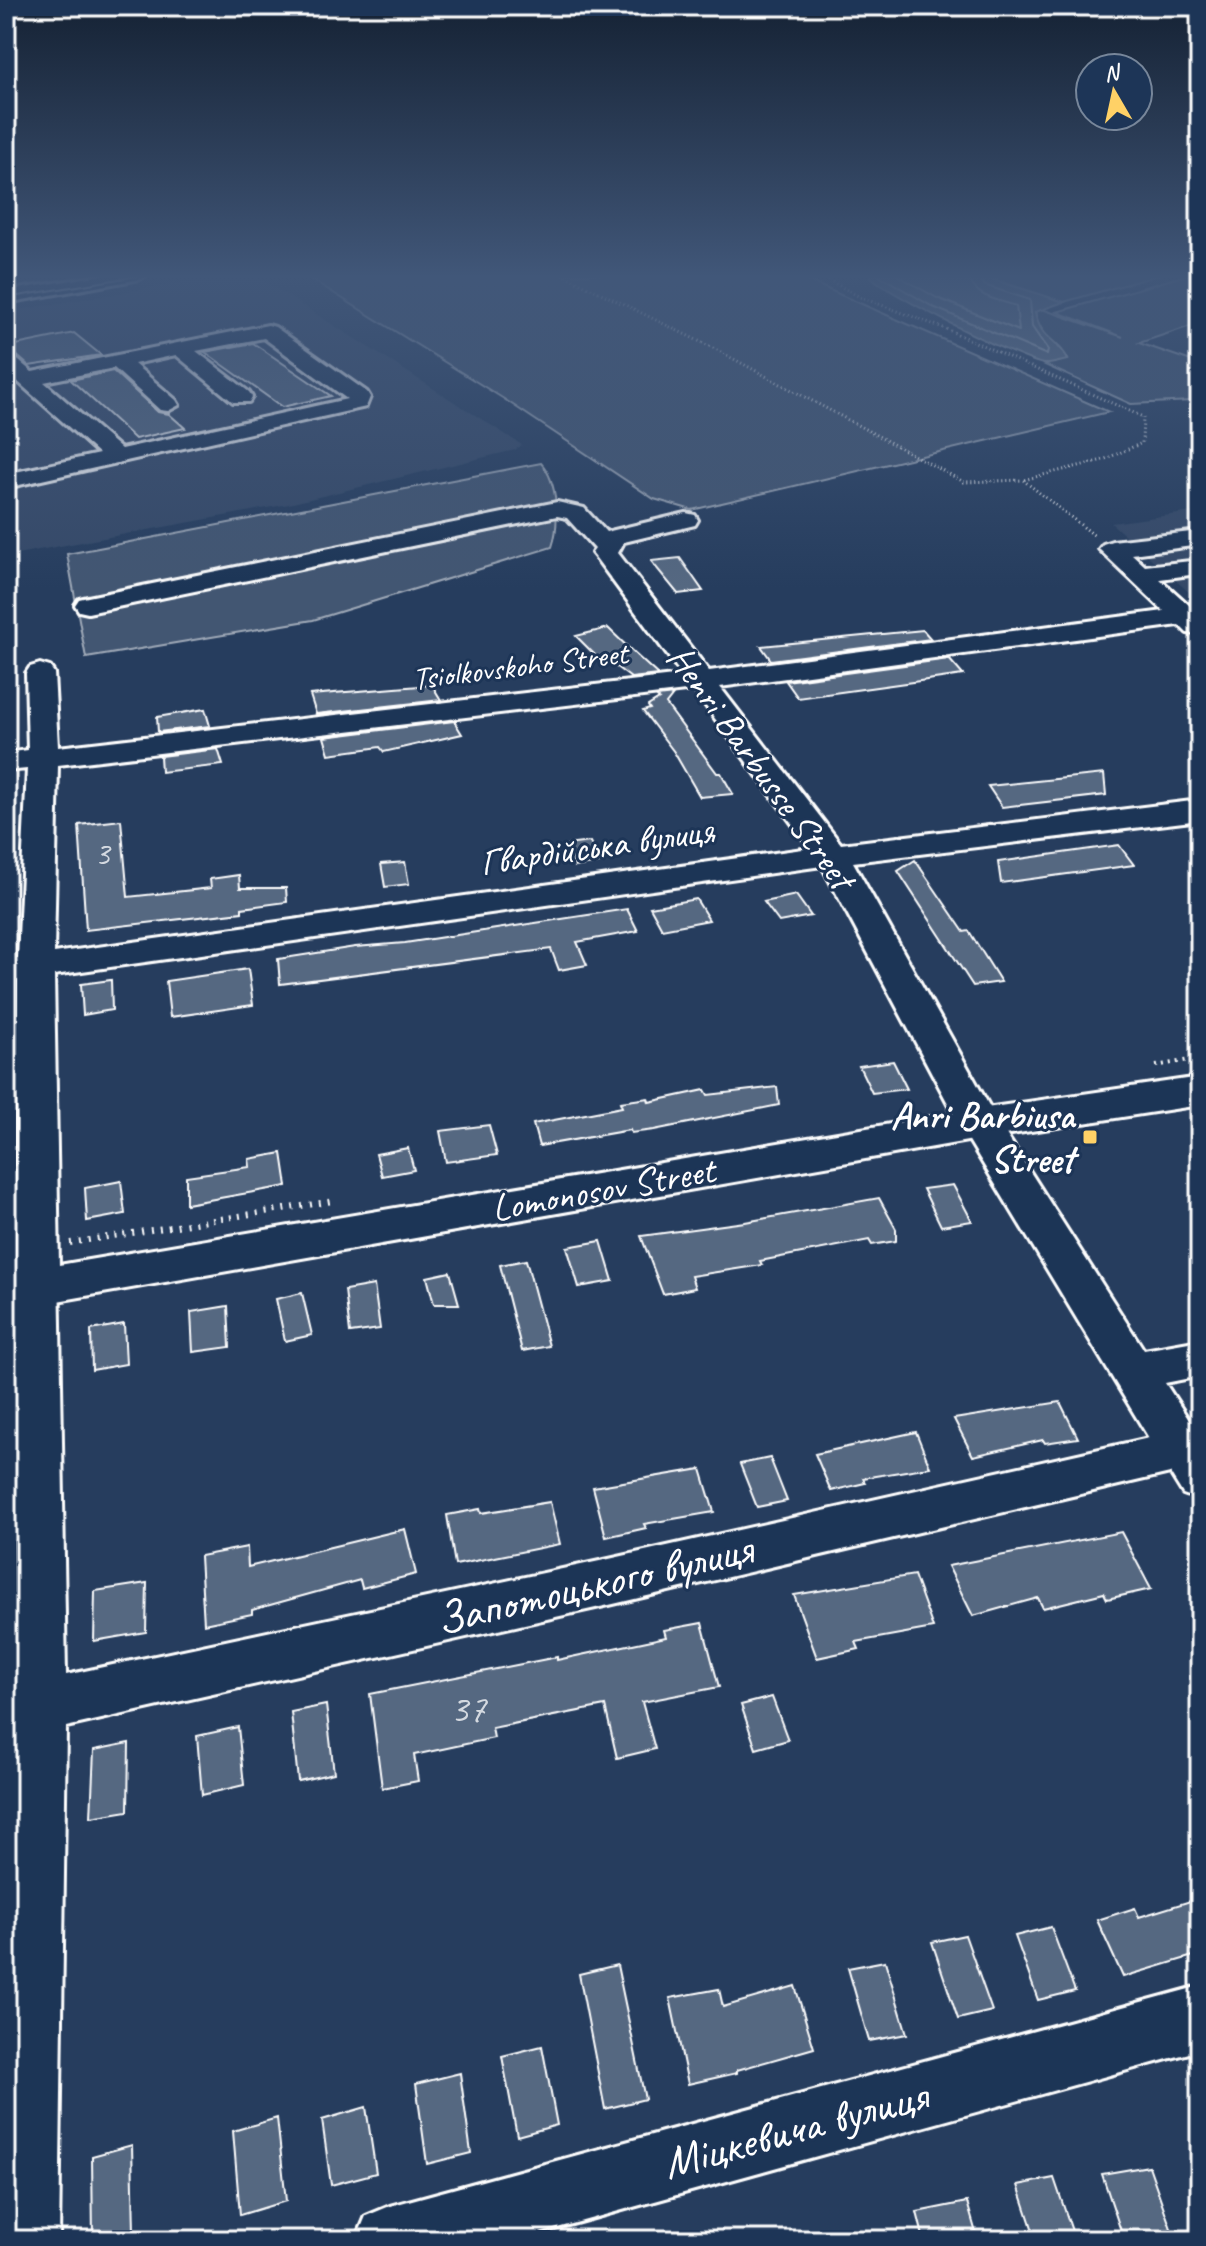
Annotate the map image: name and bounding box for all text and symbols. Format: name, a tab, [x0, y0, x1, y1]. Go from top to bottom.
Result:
north arrow	[1074, 52, 1154, 132]
text: N	[1102, 58, 1123, 88]
street label: Tsiolkovskoho Street	[410, 632, 633, 700]
street label: Henri Barbusse Street	[657, 636, 868, 902]
street label: Гвардійська вулиця	[477, 806, 718, 886]
house number: 3	[94, 832, 112, 875]
place label: Anri Barbiusa Street	[891, 1092, 1079, 1183]
marker: Anri Barbiusa Street	[1081, 1128, 1099, 1146]
street label: Lomonosov Street	[488, 1146, 721, 1232]
street label: Запотоцького вулиця	[430, 1519, 761, 1649]
house number: 37	[450, 1684, 488, 1734]
street label: Міцкевича вулиця	[657, 2065, 937, 2192]

